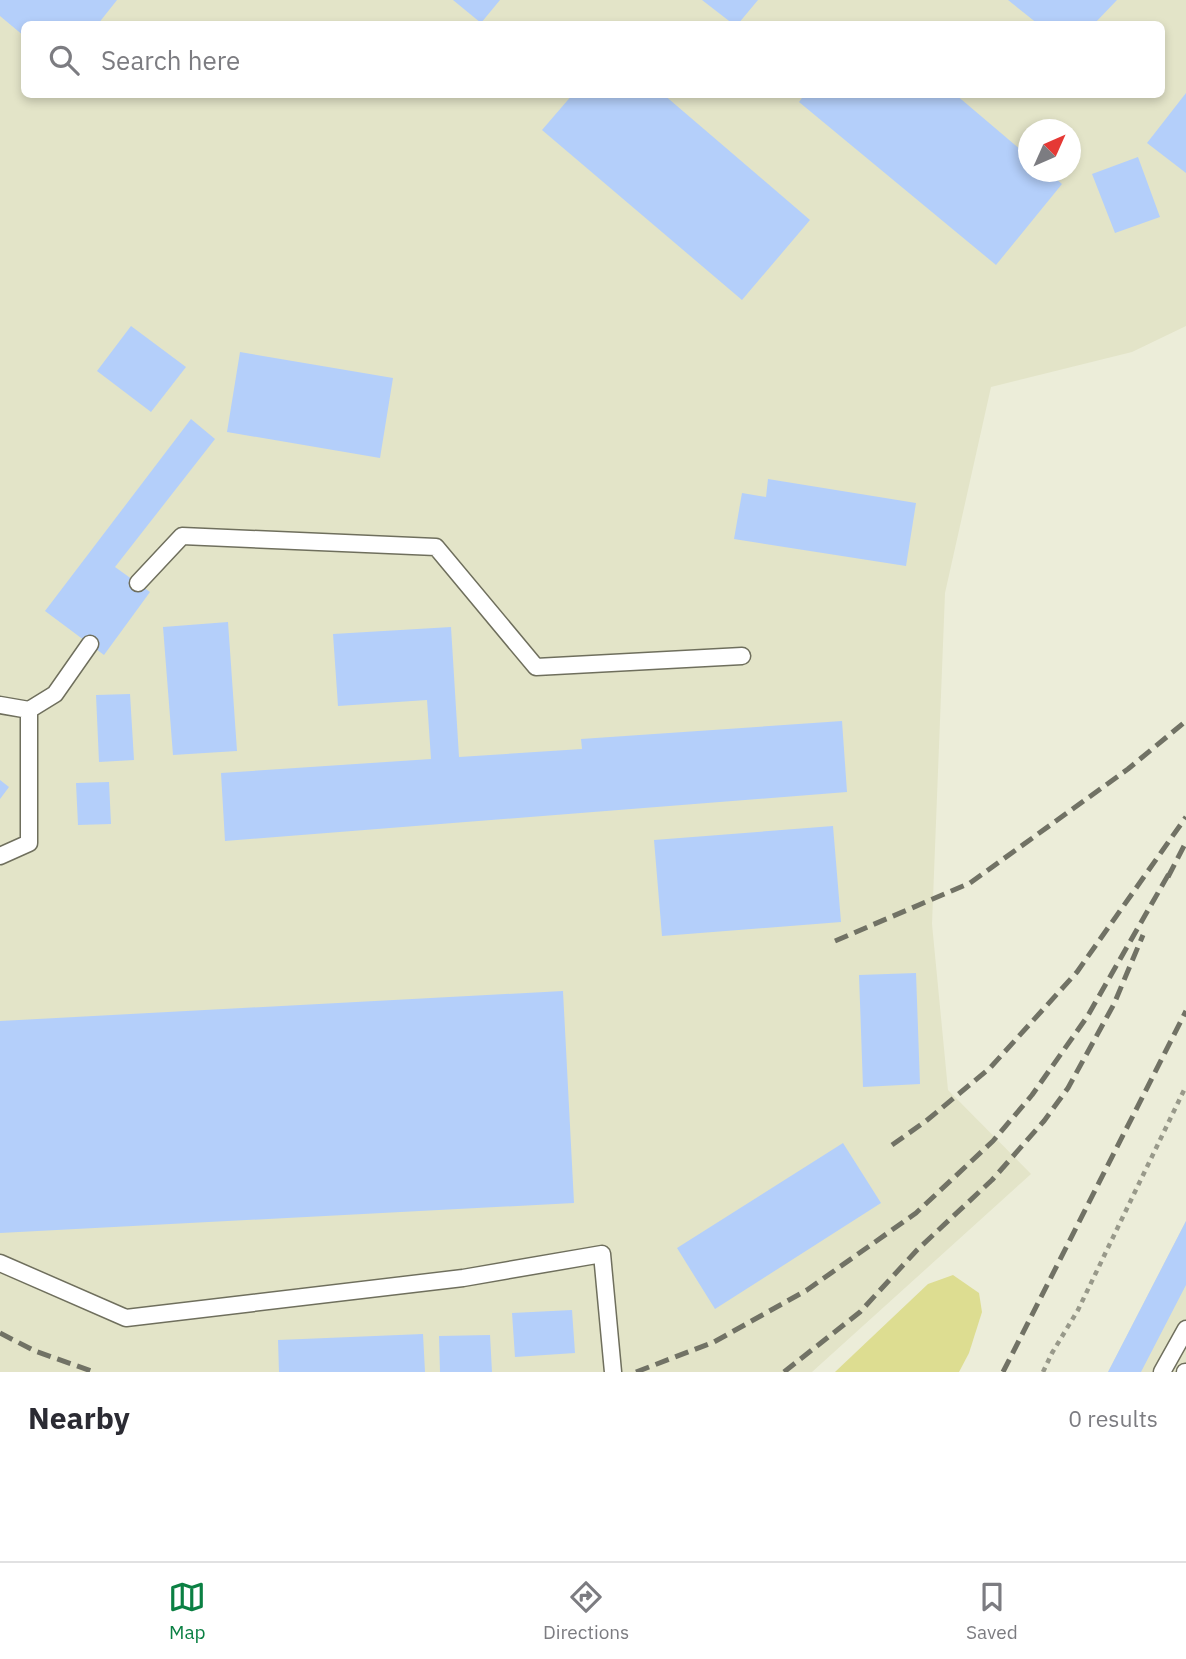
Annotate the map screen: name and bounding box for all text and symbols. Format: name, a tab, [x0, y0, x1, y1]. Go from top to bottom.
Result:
search box	[21, 21, 1165, 98]
icon: search	[45, 41, 83, 79]
text: Search here	[101, 43, 240, 77]
north arrow	[1018, 119, 1081, 182]
text: Nearby	[28, 1398, 130, 1437]
text: 0 results	[1068, 1403, 1158, 1433]
tab: Map	[168, 1578, 206, 1644]
tab: Directions	[543, 1578, 629, 1644]
tab: Saved	[966, 1578, 1018, 1644]

